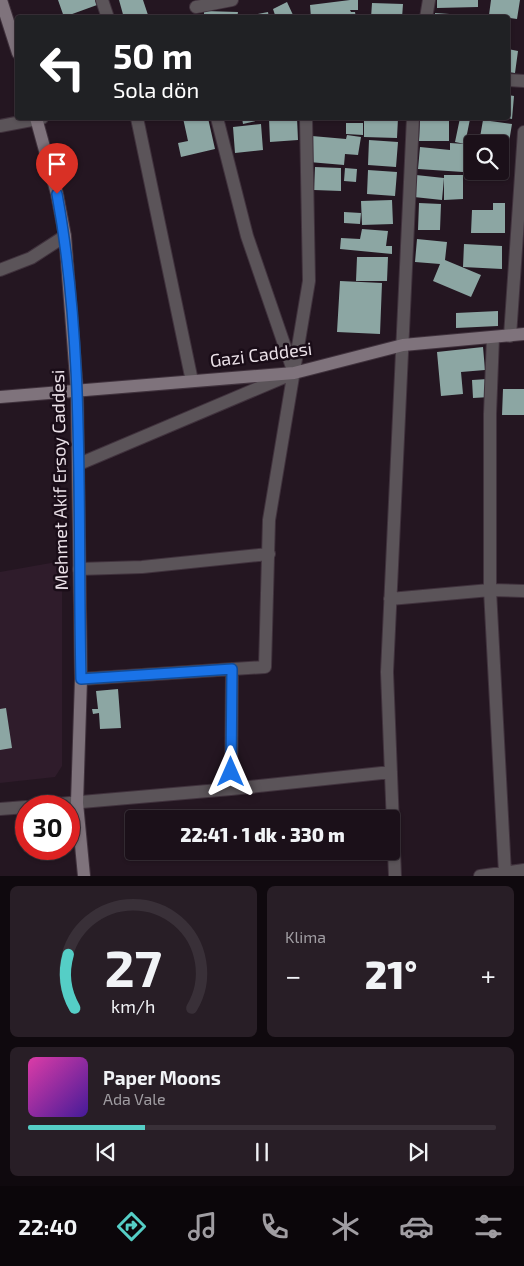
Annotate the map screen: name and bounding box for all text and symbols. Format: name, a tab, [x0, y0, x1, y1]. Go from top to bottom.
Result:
text: 50 m	[113, 34, 193, 76]
icon: left	[30, 35, 95, 100]
text: Sola dön	[113, 76, 199, 102]
map controls	[464, 135, 509, 180]
button: search	[464, 135, 509, 180]
pin	[36, 143, 78, 194]
icon: arrive	[43, 150, 71, 178]
street label: Gazi Caddesi	[208, 337, 313, 371]
street label: Mehmet Akif Ersoy Caddesi	[46, 369, 72, 591]
position arrow	[204, 745, 256, 797]
speed limit sign: 30	[15, 795, 80, 860]
text: 22:41 · 1 dk · 330 m	[180, 823, 345, 846]
text: Klima	[285, 927, 326, 946]
text: 27	[105, 935, 162, 997]
text: 21°	[365, 951, 417, 997]
text: −	[285, 958, 301, 992]
text: +	[481, 958, 496, 992]
text: km/h	[111, 995, 156, 1017]
text: Paper Moons	[103, 1066, 221, 1089]
text: Ada Vale	[103, 1089, 166, 1108]
icon: previous	[92, 1138, 120, 1166]
icon: pause	[248, 1138, 276, 1166]
icon: next	[404, 1138, 432, 1166]
icon: directions	[114, 1209, 149, 1244]
icon: music	[185, 1209, 220, 1244]
icon: phone	[257, 1209, 292, 1244]
icon: climate	[328, 1209, 363, 1244]
icon: car	[399, 1209, 434, 1244]
icon: filters	[471, 1209, 506, 1244]
text: 22:40	[18, 1213, 77, 1239]

